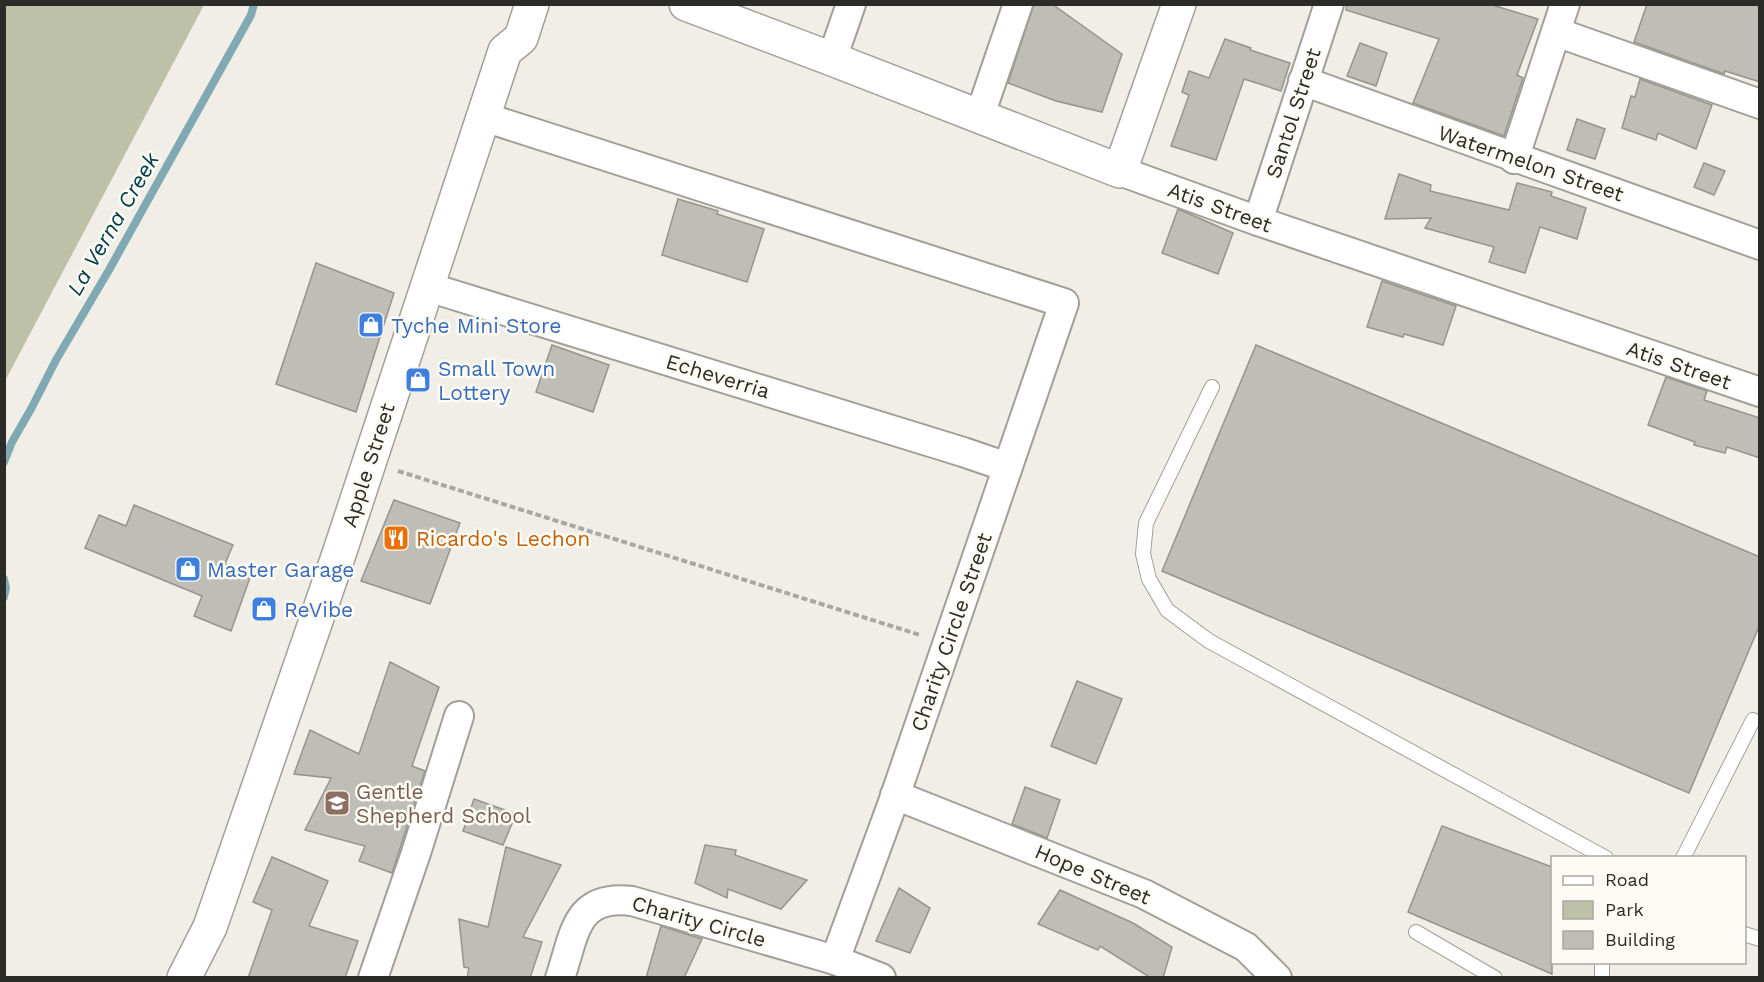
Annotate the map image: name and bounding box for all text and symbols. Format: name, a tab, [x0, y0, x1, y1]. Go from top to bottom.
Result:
street label: Santol Street	[1260, 45, 1326, 181]
street label: Watermelon Street	[1435, 119, 1627, 207]
water label: La Verna Creek	[62, 147, 165, 300]
street label: Atis Street	[1165, 177, 1276, 237]
shop icon: Tyche Mini Store	[356, 310, 386, 340]
place label: Tyche Mini Store	[391, 313, 561, 338]
street label: Atis Street	[1623, 335, 1735, 395]
street label: Echeverria	[663, 348, 773, 404]
place label: Small Town Lottery	[438, 356, 555, 405]
shop icon: Small Town Lottery	[403, 365, 433, 395]
street label: Apple Street	[336, 400, 400, 530]
restaurant icon: Ricardo's Lechon	[381, 523, 411, 553]
place label: Ricardo's Lechon	[416, 526, 590, 551]
street label: Charity Circle Street	[905, 529, 997, 735]
shop icon: Master Garage	[173, 554, 203, 584]
place label: Master Garage	[207, 557, 354, 582]
shop icon: ReVibe	[249, 594, 279, 624]
place label: ReVibe	[284, 597, 353, 622]
place label: Gentle Shepherd School	[356, 779, 532, 828]
school or university icon: Gentle Shepherd School	[322, 788, 352, 818]
street label: Hope Street	[1031, 838, 1155, 910]
legend	[1551, 856, 1746, 964]
text: Road	[1605, 869, 1649, 890]
street label: Charity Circle	[629, 890, 769, 952]
text: Park	[1605, 899, 1644, 920]
text: Building	[1605, 929, 1675, 950]

